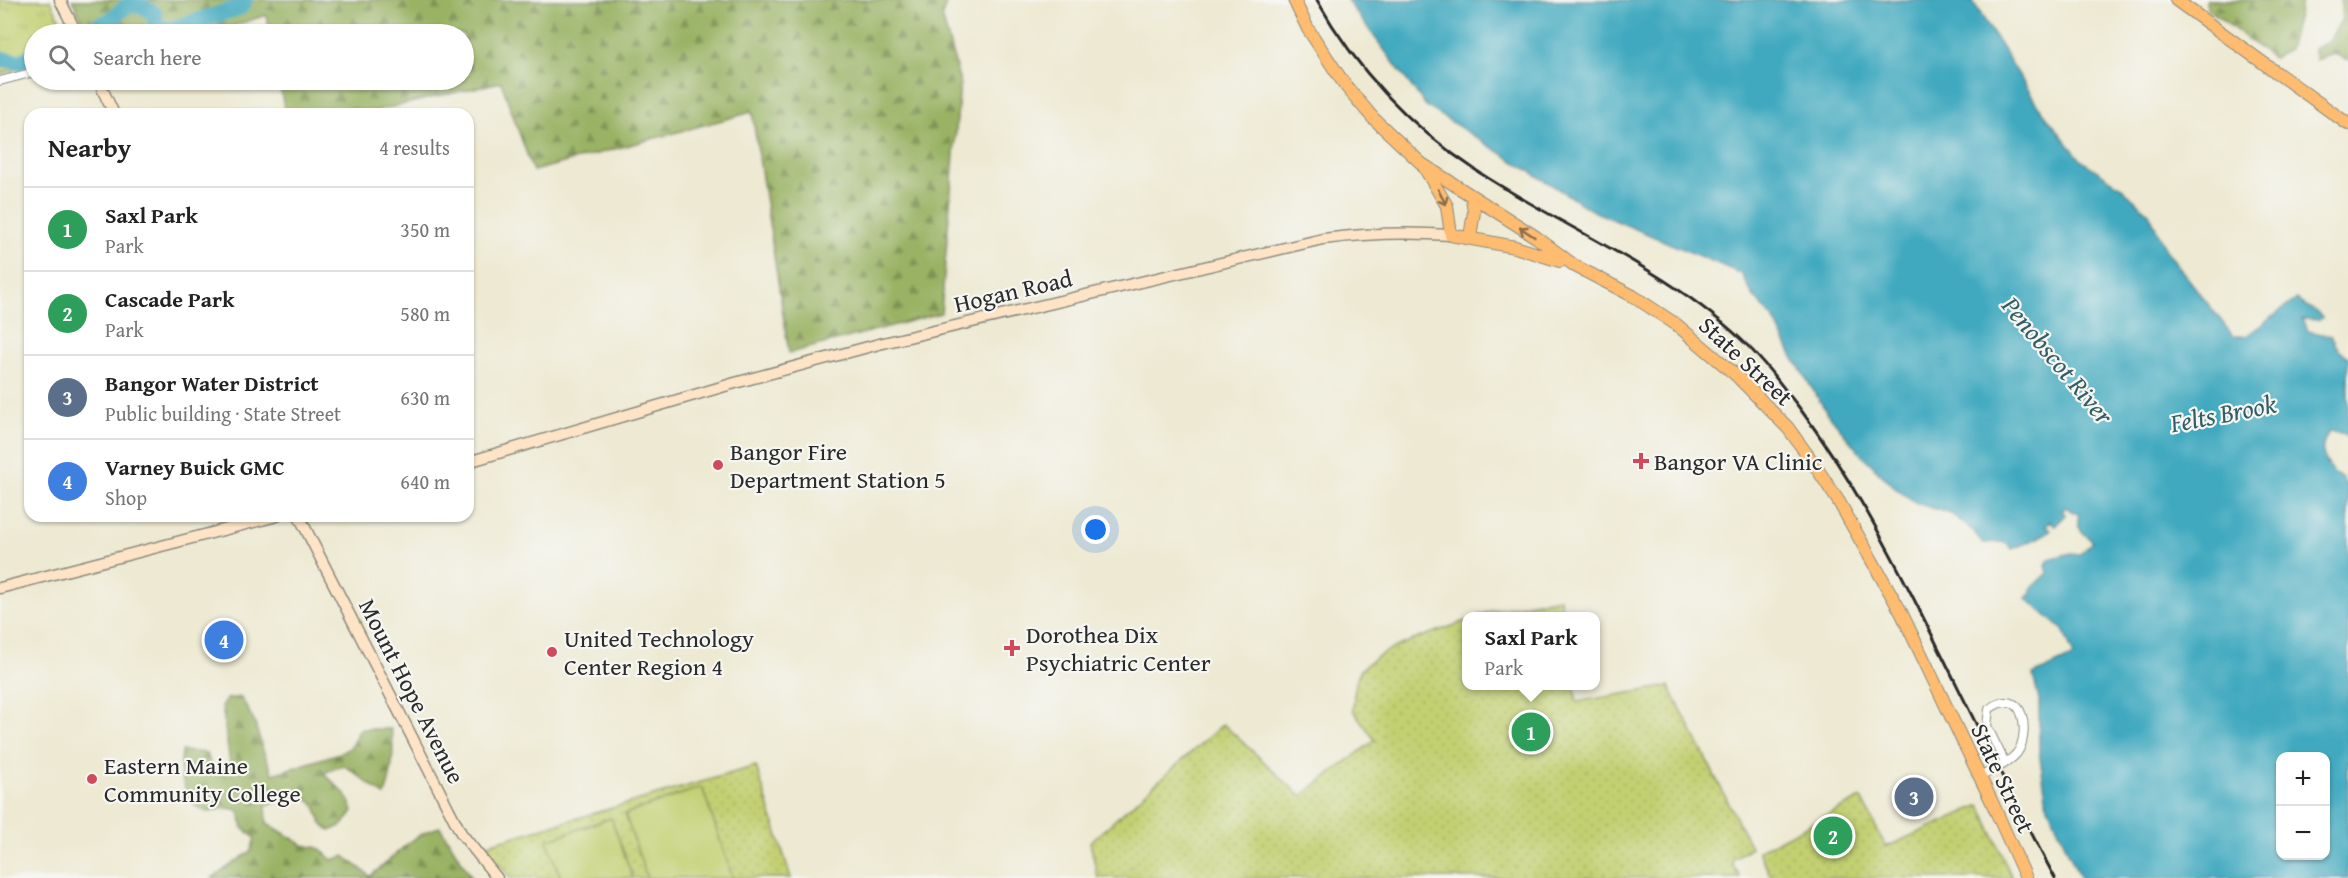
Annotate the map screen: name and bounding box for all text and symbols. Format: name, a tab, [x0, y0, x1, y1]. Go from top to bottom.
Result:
search box	[24, 24, 474, 90]
icon: search	[45, 41, 78, 74]
text: Search here	[93, 41, 202, 73]
text: Nearby	[48, 128, 131, 167]
text: 4 results	[379, 133, 450, 162]
one-way arrow	[1437, 188, 1449, 206]
text: Saxl Park	[105, 199, 198, 231]
text: 1	[62, 215, 73, 244]
text: 350 m	[400, 215, 450, 244]
one-way arrow	[1519, 225, 1536, 237]
text: Park	[105, 231, 144, 260]
street label: Hogan Road	[950, 260, 1076, 322]
text: Cascade Park	[105, 283, 235, 315]
water label: Penobscot River	[1992, 287, 2124, 434]
text: 2	[62, 299, 73, 328]
text: 580 m	[400, 299, 450, 328]
street label: State Street	[1691, 308, 1801, 414]
text: Park	[105, 315, 144, 344]
text: Bangor Water District	[105, 367, 319, 399]
text: 3	[62, 383, 73, 412]
text: 630 m	[400, 383, 450, 412]
water label: Felts Brook	[2166, 384, 2279, 443]
text: Public building · State Street	[105, 399, 341, 428]
place label: Bangor Fire Department Station 5	[730, 434, 946, 497]
place label: Bangor VA Clinic	[1654, 444, 1823, 479]
text: Varney Buick GMC	[105, 451, 285, 483]
marker: Bangor VA Clinic	[1632, 452, 1650, 470]
marker: Bangor Fire Department Station 5	[711, 458, 725, 472]
text: 4	[62, 467, 73, 496]
text: 640 m	[400, 467, 450, 496]
text: Shop	[105, 483, 147, 512]
your location	[1081, 515, 1110, 544]
street label: Mount Hope Avenue	[350, 592, 474, 790]
popup	[1462, 612, 1600, 690]
place label: Dorothea Dix Psychiatric Center	[1026, 617, 1211, 680]
pin: 4	[204, 618, 244, 662]
place label: United Technology Center Region 4	[564, 621, 754, 684]
text: Saxl Park	[1485, 621, 1577, 653]
marker: Dorothea Dix Psychiatric Center	[1003, 639, 1021, 657]
marker: United Technology Center Region 4	[545, 645, 559, 659]
text: Park	[1485, 653, 1523, 682]
pin: 1	[1512, 710, 1550, 754]
street label: State Street	[1962, 717, 2044, 839]
place label: Eastern Maine Community College	[104, 748, 301, 811]
map controls	[2276, 752, 2330, 860]
button: +	[2276, 752, 2330, 806]
marker: Eastern Maine Community College	[85, 772, 99, 786]
pin: 3	[1894, 774, 1934, 820]
button: −	[2276, 806, 2330, 860]
pin: 2	[1814, 814, 1852, 858]

